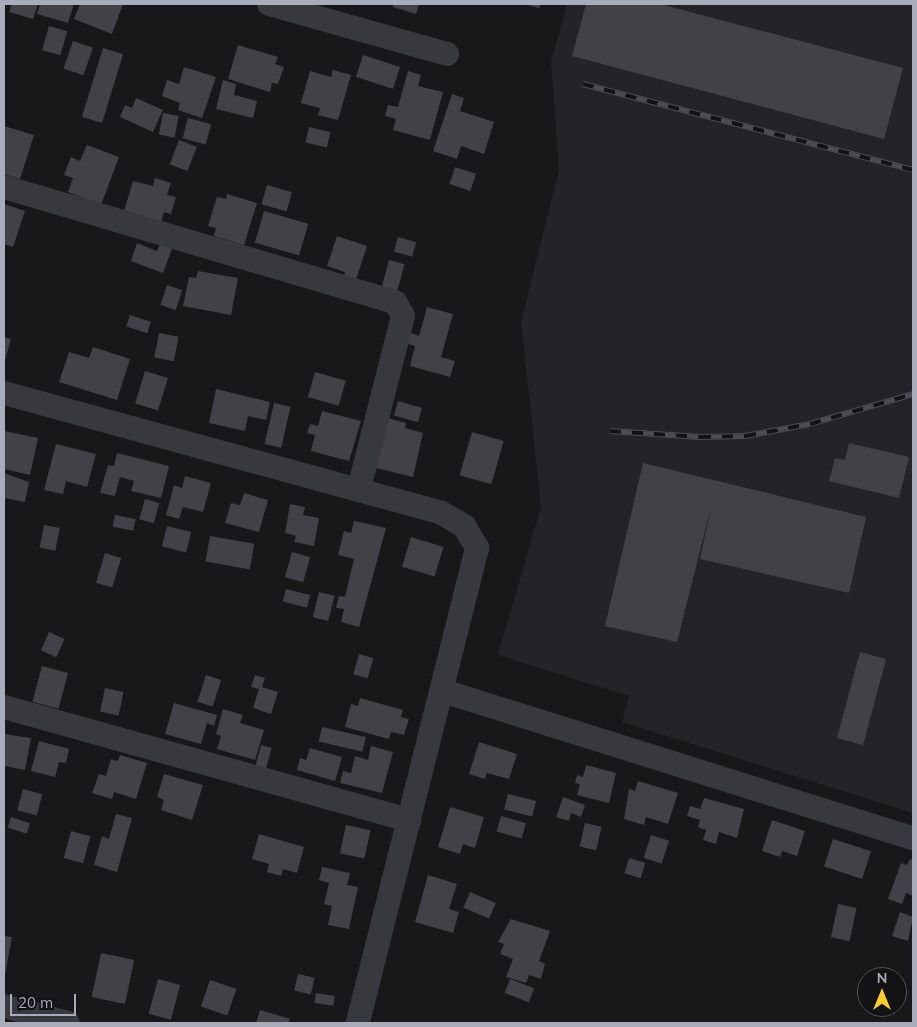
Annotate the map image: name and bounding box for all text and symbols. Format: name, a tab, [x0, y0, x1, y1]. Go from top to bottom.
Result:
north arrow	[857, 967, 907, 1017]
text: N	[877, 969, 887, 987]
scale bar	[12, 984, 79, 1016]
text: 20 m	[18, 993, 53, 1012]

